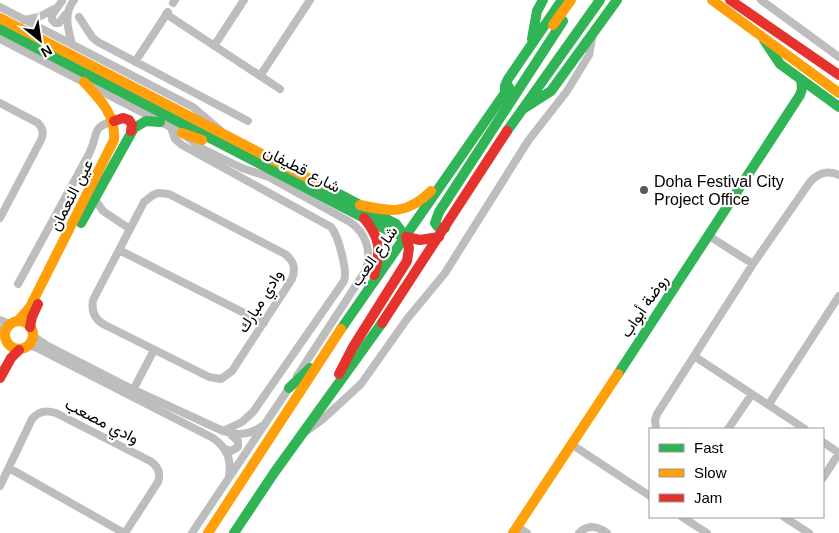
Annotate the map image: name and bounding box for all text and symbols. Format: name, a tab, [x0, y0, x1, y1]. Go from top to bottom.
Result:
north arrow	[15, 15, 65, 65]
text: N	[38, 42, 55, 61]
street label: شارع قطيفان	[260, 142, 343, 198]
street label: عين النعمان	[46, 157, 98, 234]
place label: Doha Festival City Project Office	[654, 173, 784, 208]
marker: Doha Festival City Project Office	[638, 184, 650, 196]
street label: شارع العب	[347, 223, 403, 291]
street label: وادي مبارك	[234, 266, 290, 338]
street label: روضة أبواب	[617, 272, 673, 342]
street label: وادي مصعب	[60, 395, 142, 451]
legend	[649, 428, 824, 518]
text: Fast	[694, 439, 724, 456]
text: Slow	[694, 464, 727, 481]
text: Jam	[694, 489, 722, 506]

